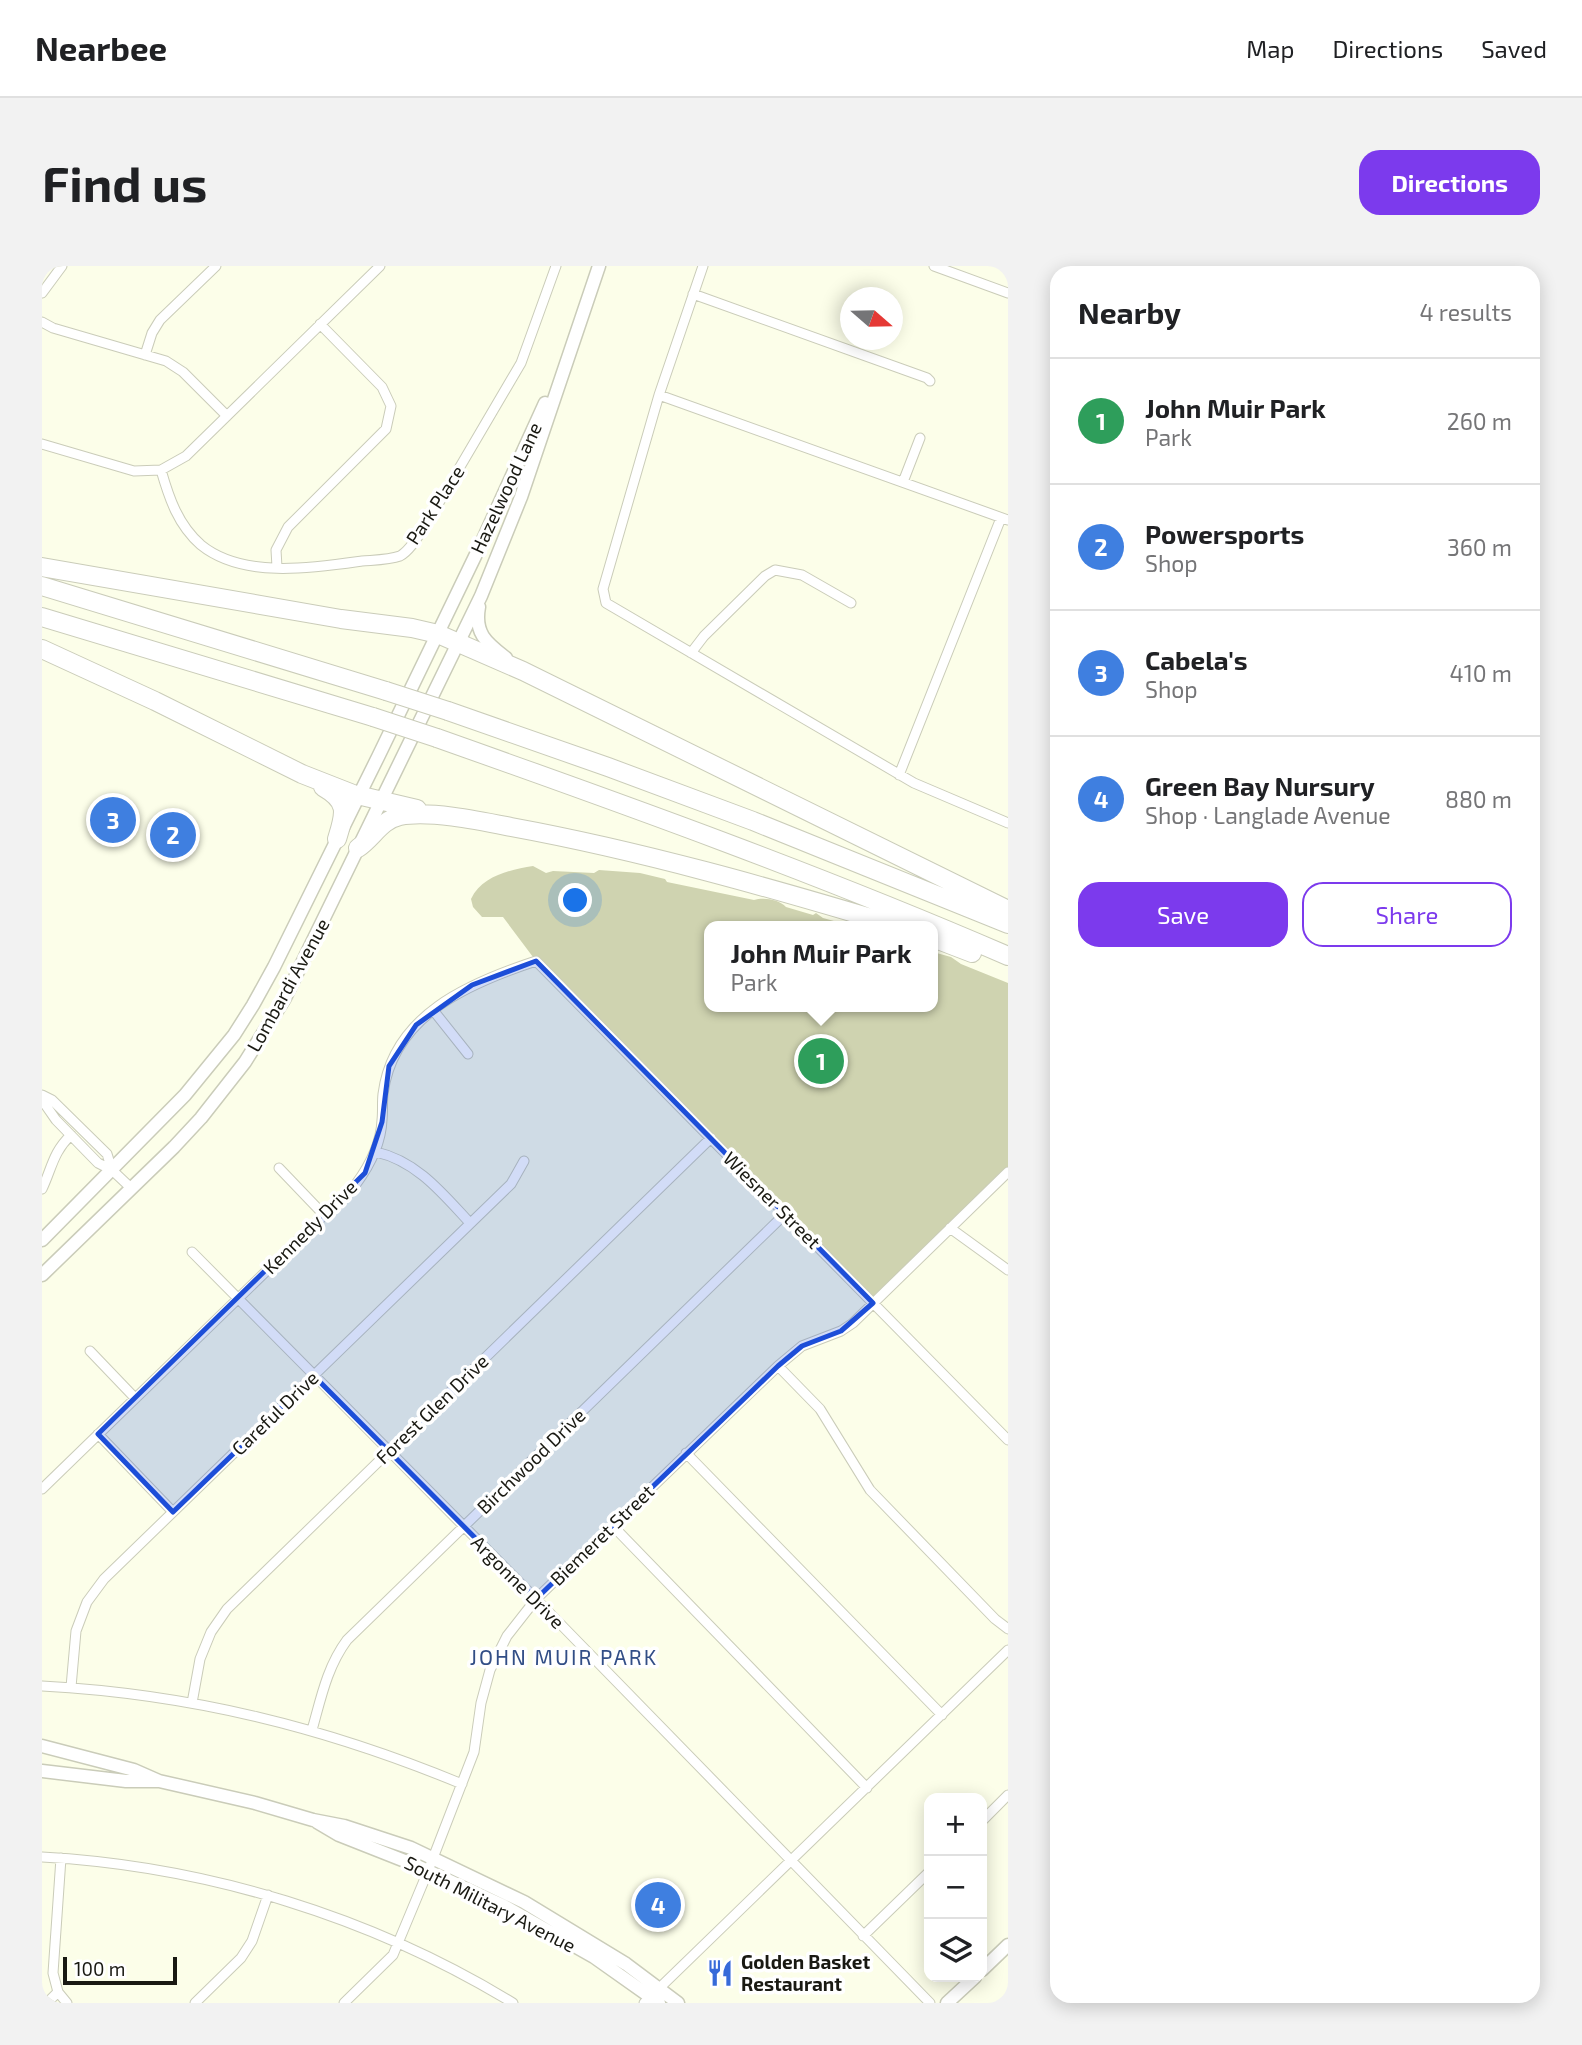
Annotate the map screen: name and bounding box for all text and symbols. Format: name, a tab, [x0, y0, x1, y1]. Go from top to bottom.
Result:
text: Nearbee	[35, 28, 167, 68]
text: Map	[1246, 34, 1294, 63]
text: Directions	[1332, 34, 1443, 63]
text: Saved	[1481, 34, 1547, 63]
button: Directions	[1359, 150, 1540, 215]
text: Find us	[42, 153, 207, 212]
north arrow	[840, 287, 903, 350]
text: Nearby	[1078, 294, 1181, 330]
text: 4 results	[1420, 298, 1512, 326]
text: John Muir Park	[1145, 392, 1326, 423]
text: 1	[1096, 407, 1106, 435]
text: 260 m	[1447, 407, 1512, 435]
street label: Hazelwood Lane	[465, 419, 546, 557]
text: Park	[1145, 423, 1192, 451]
street label: Park Place	[401, 461, 469, 549]
text: Powersports	[1145, 518, 1304, 549]
text: 2	[1094, 533, 1108, 561]
text: 360 m	[1447, 533, 1512, 561]
text: Shop	[1145, 549, 1198, 577]
text: Cabela's	[1145, 644, 1248, 675]
text: 3	[1094, 659, 1108, 687]
text: 410 m	[1450, 659, 1512, 687]
text: Shop	[1145, 675, 1198, 703]
text: Green Bay Nursury	[1145, 770, 1375, 801]
text: 4	[1094, 785, 1108, 813]
text: 880 m	[1445, 785, 1512, 813]
pin: 3	[90, 794, 136, 846]
text: Shop · Langlade Avenue	[1145, 801, 1391, 829]
pin: 2	[150, 809, 196, 861]
button: Save	[1078, 882, 1288, 947]
button: Share	[1302, 882, 1512, 947]
your location	[558, 883, 592, 917]
street label: Lombardi Avenue	[241, 914, 334, 1055]
popup	[704, 921, 938, 1012]
text: John Muir Park	[731, 937, 911, 968]
text: Park	[731, 968, 778, 996]
pin: 1	[798, 1035, 844, 1087]
street label: Wiesner Street	[719, 1146, 826, 1253]
street label: Kennedy Drive	[258, 1175, 361, 1278]
street label: Forest Glen Drive	[371, 1349, 493, 1468]
street label: Careful Drive	[227, 1366, 323, 1460]
street label: Birchwood Drive	[472, 1403, 590, 1518]
street label: Biemeret Street	[545, 1479, 658, 1590]
street label: Argonne Drive	[467, 1530, 570, 1633]
district label: JOHN MUIR PARK	[470, 1644, 658, 1669]
map controls	[924, 1793, 987, 1982]
button: +	[924, 1793, 987, 1856]
street label: South Military Avenue	[401, 1850, 580, 1957]
button: −	[924, 1856, 987, 1919]
pin: 4	[635, 1879, 681, 1931]
button: layers	[924, 1919, 987, 1982]
place label: Golden Basket Restaurant	[741, 1950, 870, 1995]
scale bar	[63, 1954, 177, 1986]
text: 100 m	[74, 1957, 125, 1980]
restaurant icon: Golden Basket Restaurant	[705, 1958, 735, 1988]

